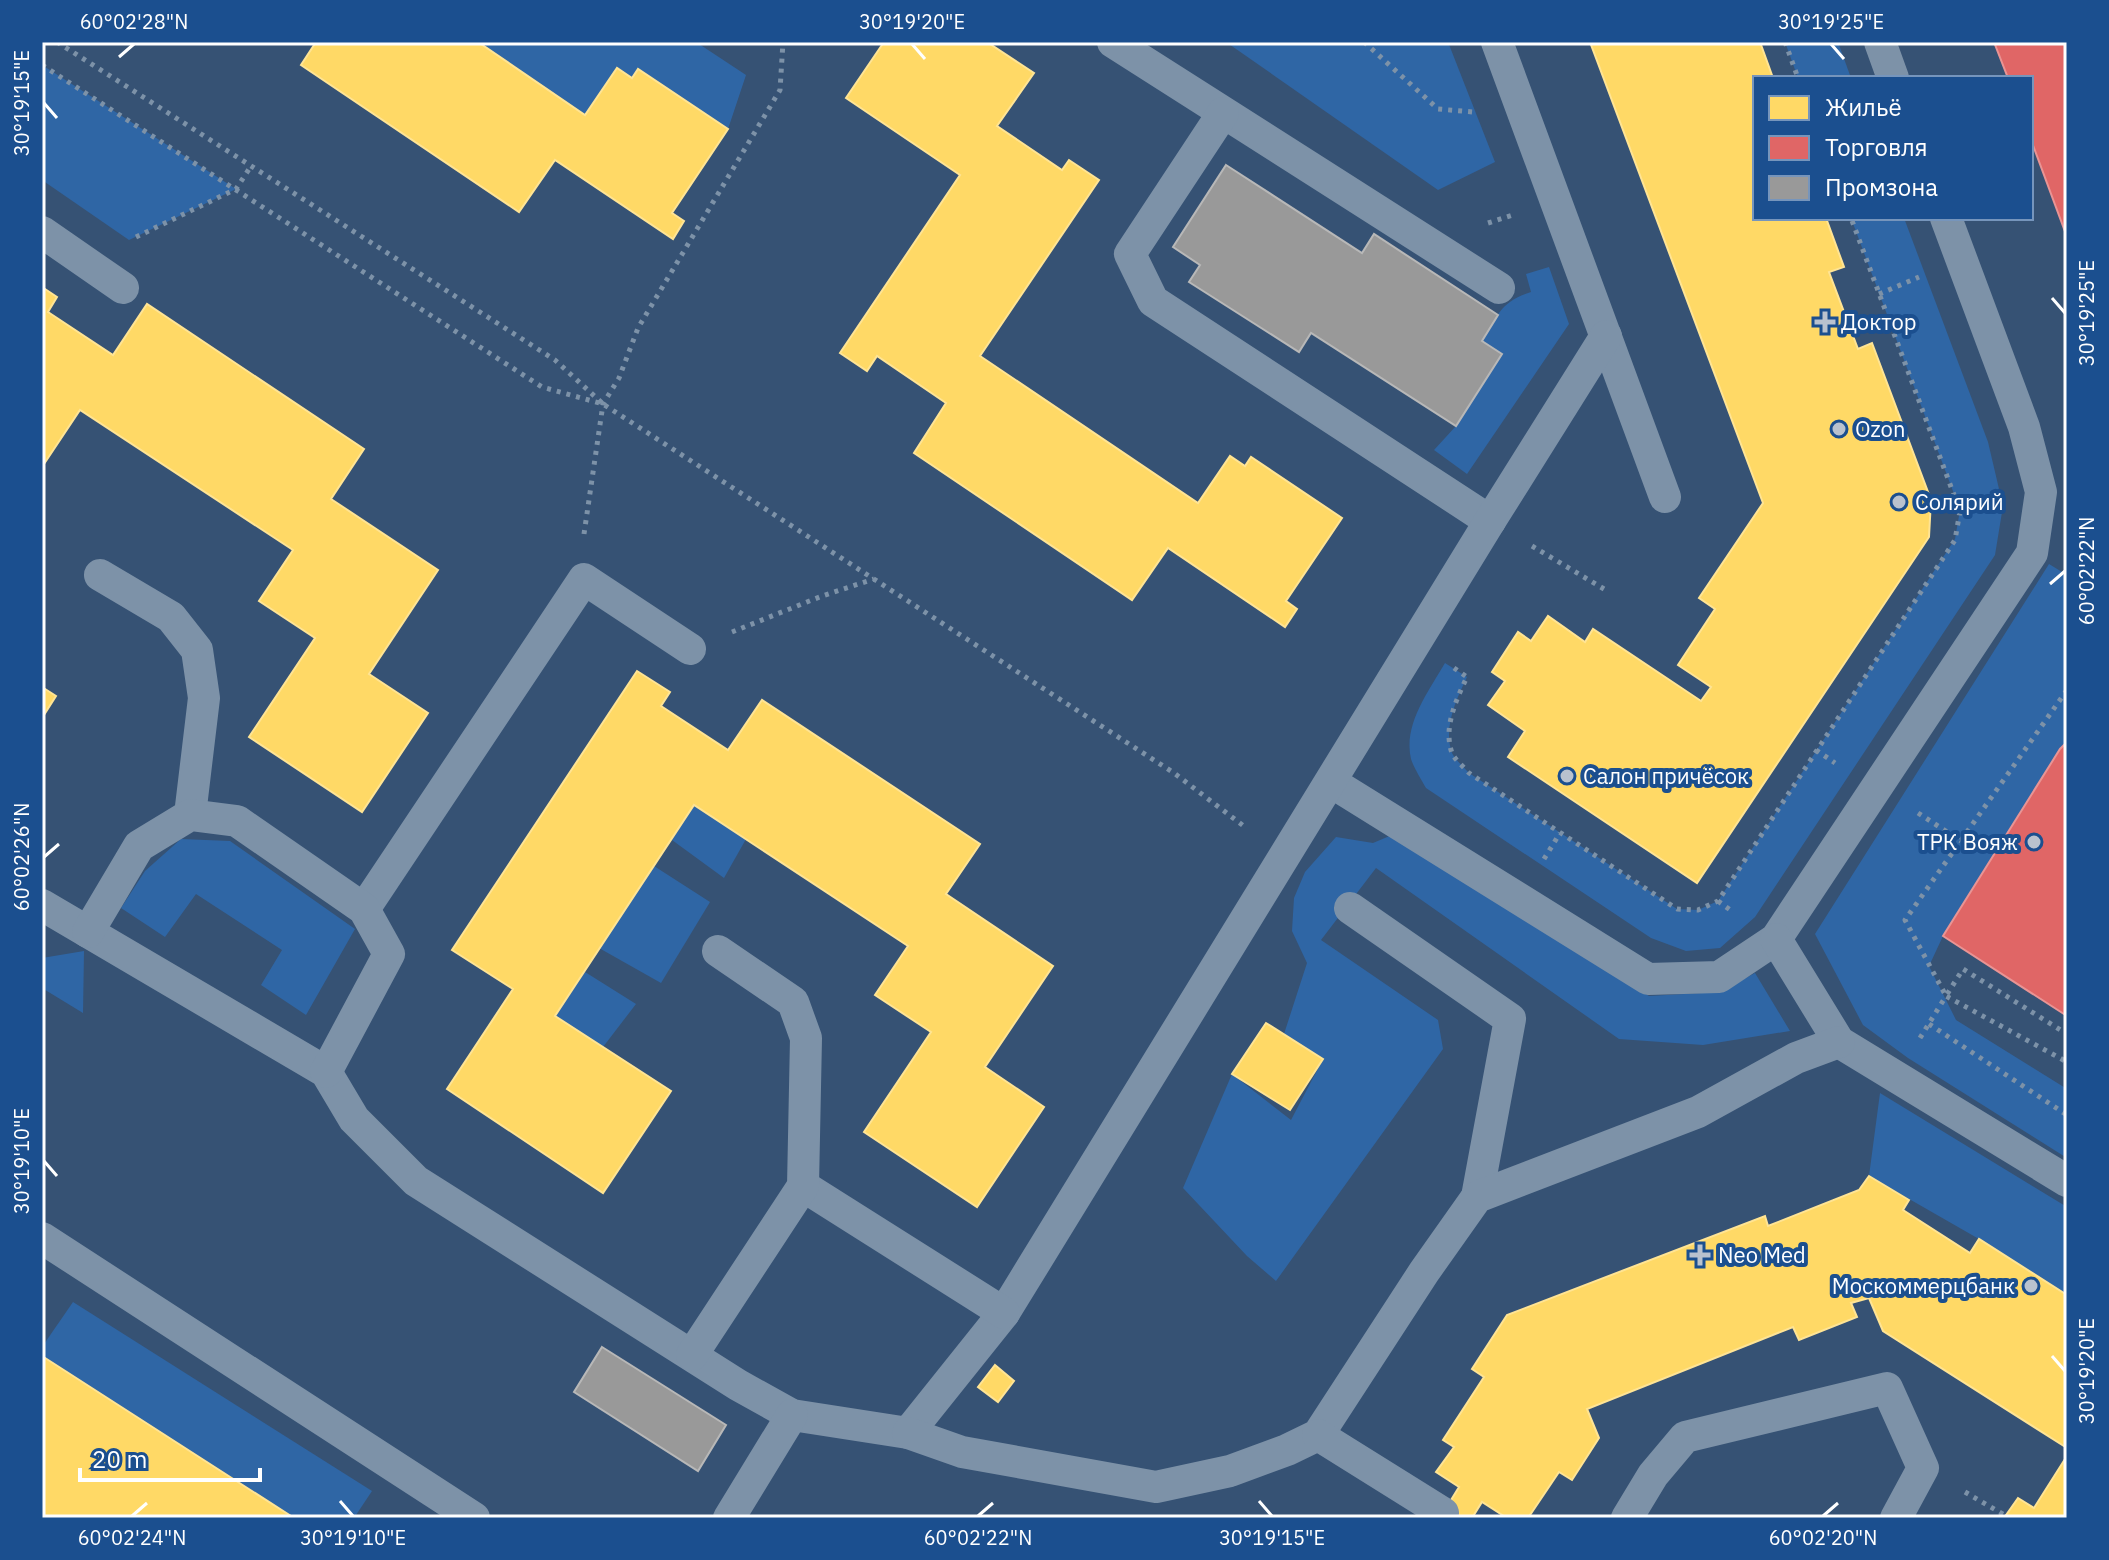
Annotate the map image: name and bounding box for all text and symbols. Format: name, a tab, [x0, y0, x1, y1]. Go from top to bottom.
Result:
text: 60°02'28"N	[80, 8, 188, 35]
text: 30°19'20"E	[859, 8, 965, 35]
text: 30°19'25"E	[1778, 8, 1884, 35]
text: 30°19'15"E	[8, 50, 35, 156]
legend	[1753, 76, 2033, 220]
text: Жильё	[1825, 91, 1902, 123]
text: Торговля	[1825, 131, 1928, 163]
text: Промзона	[1825, 171, 1938, 203]
text: 30°19'25"E	[2073, 260, 2100, 366]
place label: Доктор	[1841, 307, 1916, 336]
marker: Доктор	[1816, 313, 1834, 331]
place label: Ozon	[1855, 414, 1905, 443]
marker: Ozon	[1830, 420, 1848, 438]
place label: Солярий	[1915, 487, 2004, 516]
marker: Солярий	[1890, 493, 1908, 511]
text: 60°02'22"N	[2073, 517, 2100, 625]
place label: Салон причёсок	[1583, 761, 1749, 790]
marker: Салон причёсок	[1558, 767, 1576, 785]
text: 60°02'26"N	[8, 803, 35, 911]
place label: ТРК Вояж	[1917, 827, 2018, 856]
marker: ТРК Вояж	[2025, 833, 2043, 851]
text: 30°19'10"E	[8, 1108, 35, 1214]
place label: Neo Med	[1718, 1240, 1806, 1269]
marker: Neo Med	[1689, 1244, 1711, 1266]
place label: Москоммерцбанк	[1832, 1271, 2015, 1300]
marker: Москоммерцбанк	[2022, 1277, 2040, 1295]
text: 30°19'20"E	[2073, 1318, 2100, 1424]
scale bar	[80, 1432, 260, 1482]
text: 20 m	[92, 1443, 147, 1475]
text: 60°02'24"N	[78, 1524, 186, 1551]
text: 30°19'10"E	[300, 1524, 406, 1551]
text: 60°02'22"N	[924, 1524, 1032, 1551]
text: 30°19'15"E	[1219, 1524, 1325, 1551]
text: 60°02'20"N	[1769, 1524, 1877, 1551]

